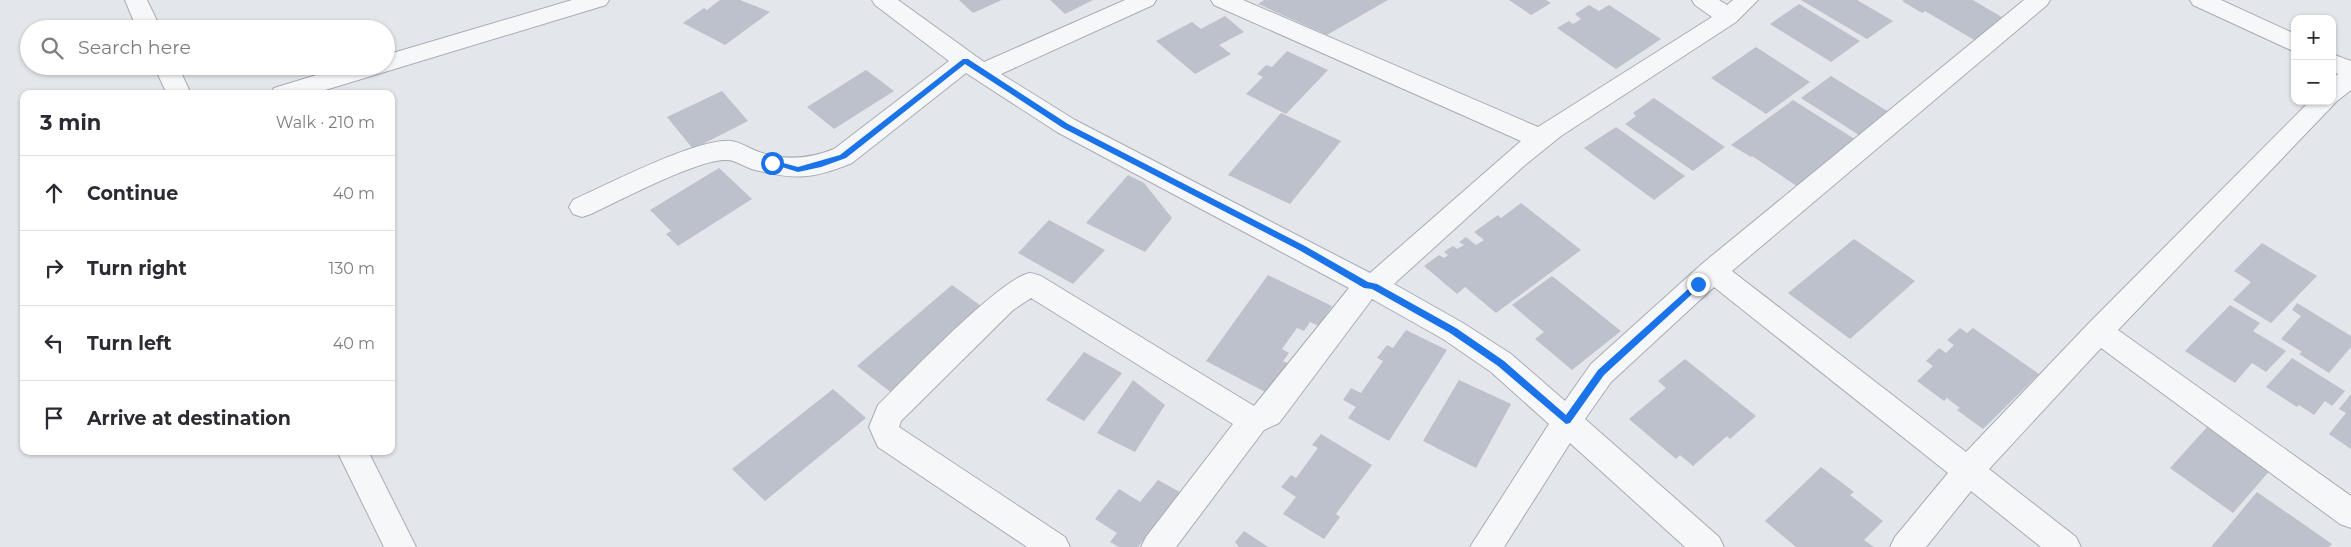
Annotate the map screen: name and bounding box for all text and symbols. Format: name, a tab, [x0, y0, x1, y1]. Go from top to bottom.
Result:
map controls	[2291, 15, 2336, 105]
button: +	[2291, 15, 2336, 60]
search box	[20, 20, 395, 75]
icon: search	[38, 34, 66, 62]
text: Search here	[78, 36, 191, 59]
button: −	[2291, 60, 2336, 105]
text: 3 min	[40, 110, 101, 135]
text: Walk · 210 m	[276, 113, 375, 132]
route start	[761, 152, 784, 175]
icon: ahead	[40, 179, 68, 207]
text: Continue	[87, 182, 178, 205]
text: 40 m	[333, 184, 375, 203]
icon: right	[40, 254, 68, 282]
text: Turn right	[87, 257, 187, 280]
text: 130 m	[328, 259, 375, 278]
route end	[1687, 273, 1710, 296]
icon: left	[40, 329, 68, 357]
text: Turn left	[87, 332, 172, 355]
text: 40 m	[333, 334, 375, 353]
icon: arrive	[40, 404, 68, 432]
text: Arrive at destination	[87, 407, 291, 430]

